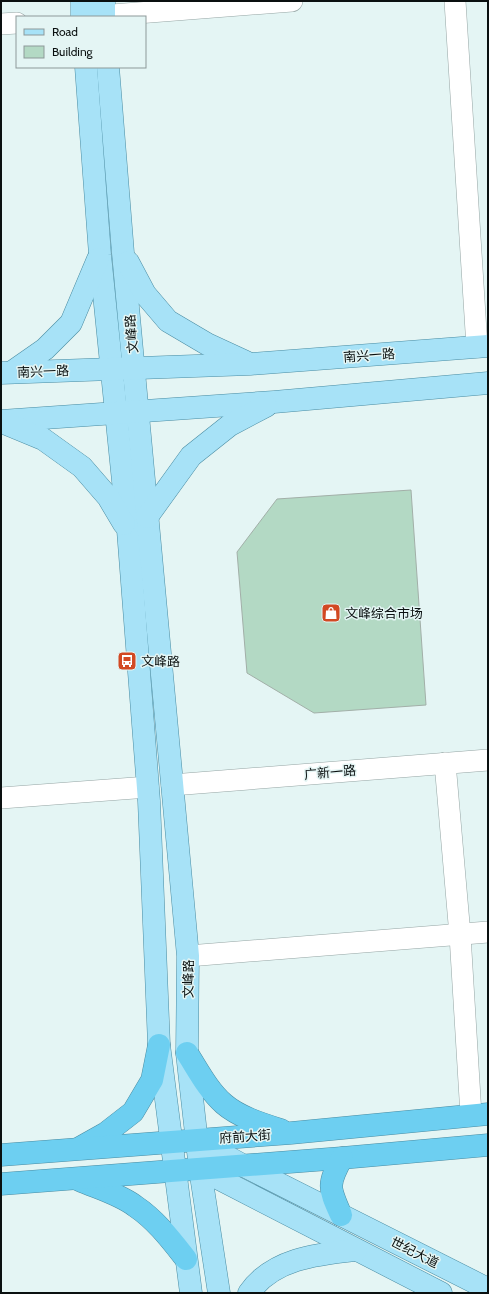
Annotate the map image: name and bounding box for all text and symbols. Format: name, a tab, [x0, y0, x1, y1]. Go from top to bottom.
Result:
legend	[16, 16, 146, 68]
text: Road	[52, 24, 78, 39]
text: Building	[52, 44, 94, 59]
street label: 文峰路	[121, 314, 141, 354]
street label: 南兴一路	[342, 345, 396, 365]
street label: 南兴一路	[17, 362, 69, 380]
shop icon: 文峰综合市场	[320, 602, 342, 624]
place label: 文峰综合市场	[345, 605, 423, 621]
bus stop icon: 文峰路	[116, 650, 138, 672]
place label: 文峰路	[141, 653, 180, 669]
street label: 广新一路	[303, 762, 357, 782]
street label: 文峰路	[180, 959, 196, 999]
street label: 府前大街	[218, 1126, 272, 1146]
street label: 世纪大道	[388, 1233, 442, 1271]

